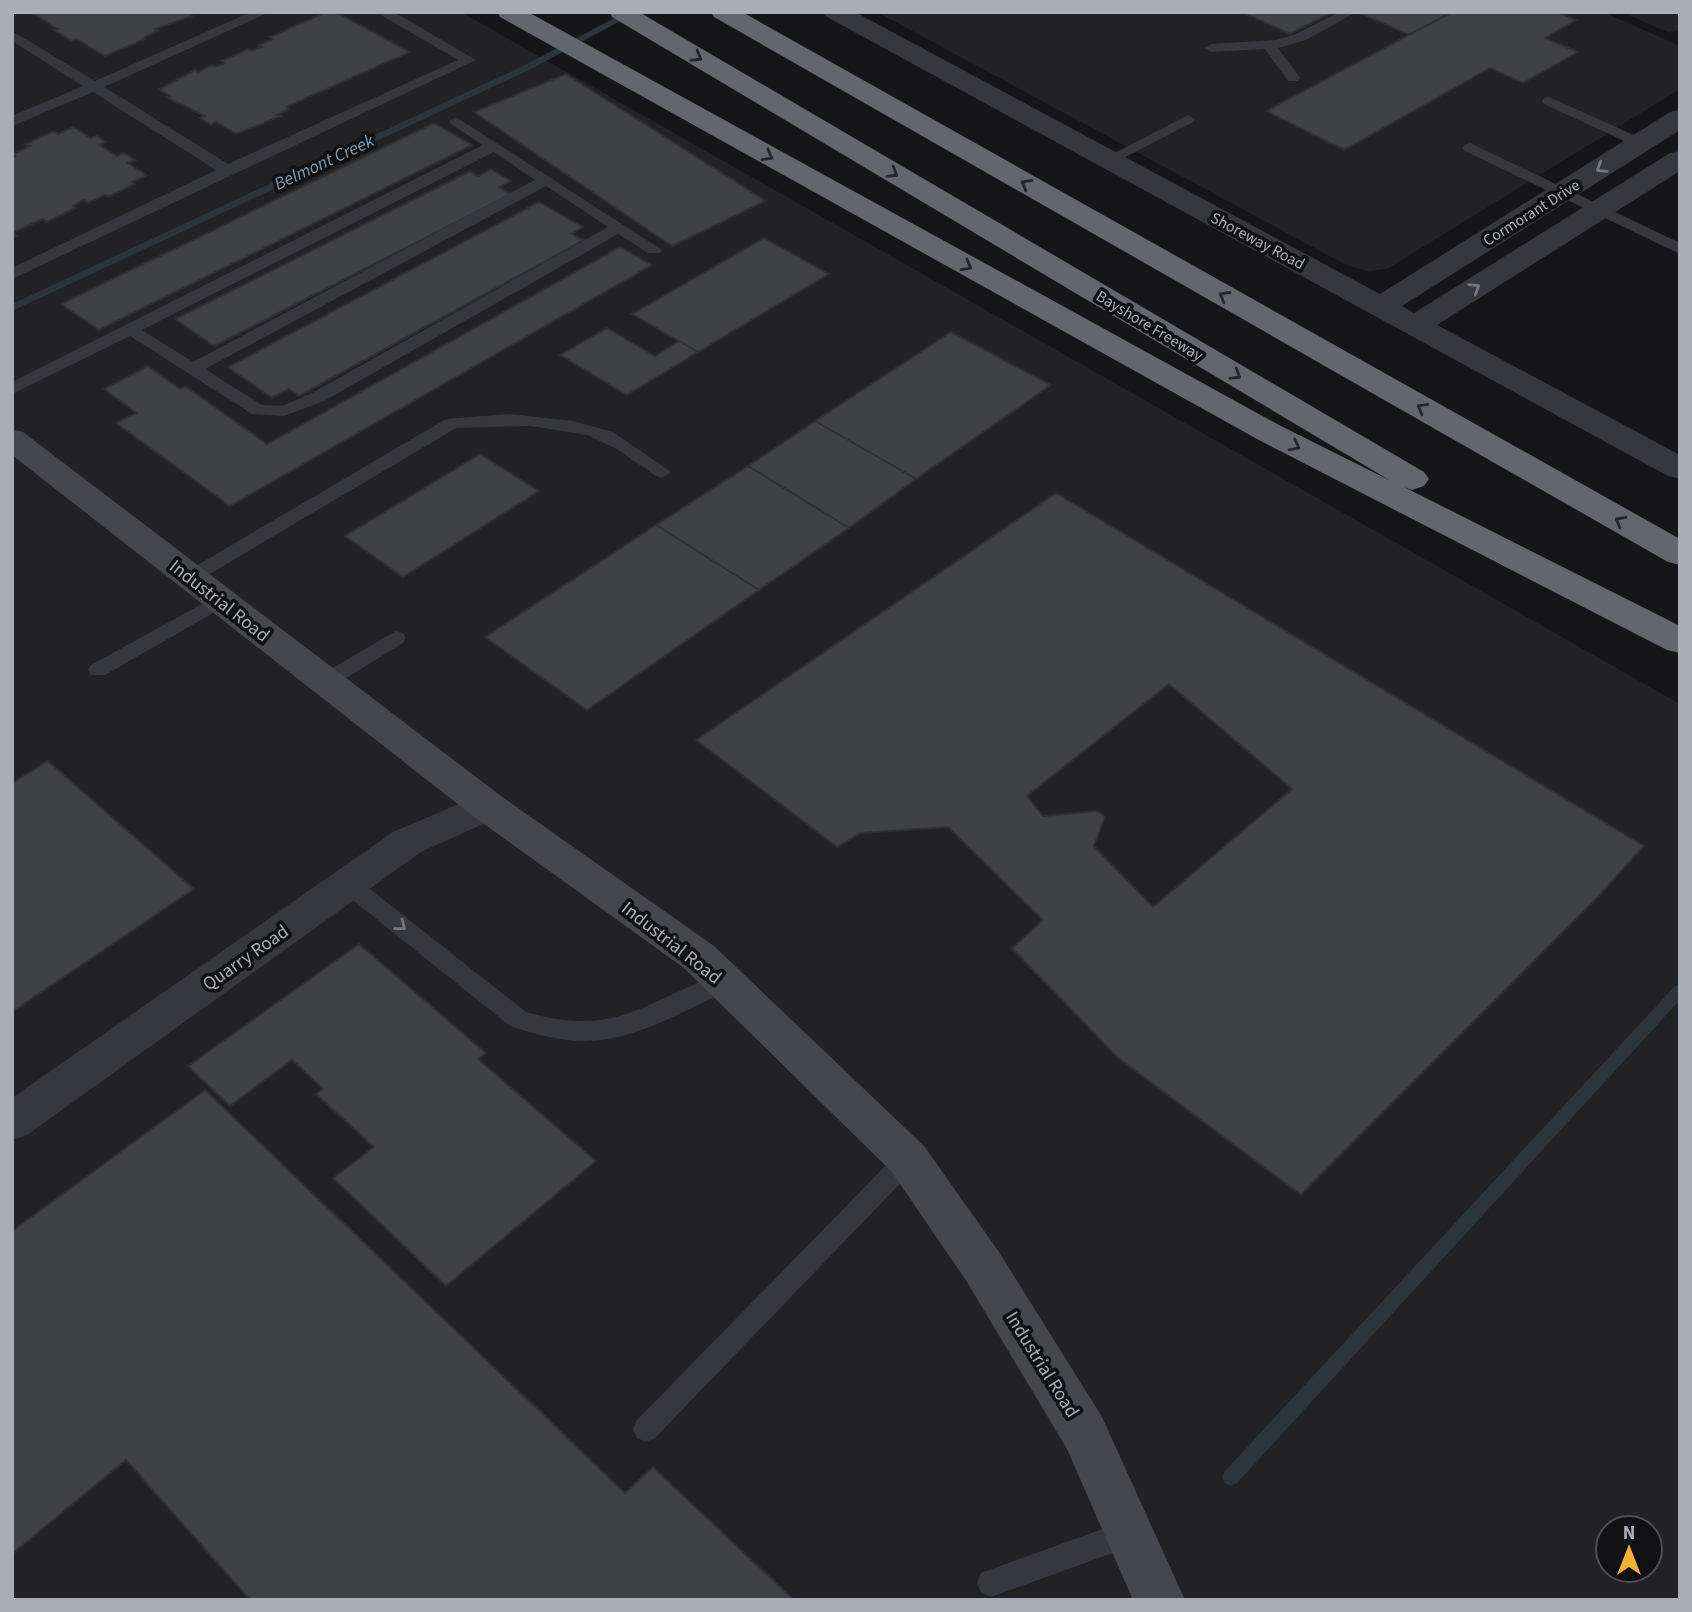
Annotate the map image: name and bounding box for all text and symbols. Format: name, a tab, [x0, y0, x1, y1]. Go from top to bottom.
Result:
one-way arrow	[689, 49, 702, 62]
water label: Belmont Creek	[270, 128, 379, 197]
one-way arrow	[761, 148, 773, 161]
one-way arrow	[1596, 159, 1609, 172]
one-way arrow	[885, 164, 898, 177]
street label: Cormorant Drive	[1479, 174, 1584, 251]
one-way arrow	[1021, 179, 1034, 192]
street label: Shoreway Road	[1207, 207, 1309, 275]
one-way arrow	[960, 258, 972, 271]
one-way arrow	[1467, 283, 1480, 296]
street label: Bayshore Freeway	[1092, 285, 1208, 367]
one-way arrow	[1219, 291, 1232, 304]
one-way arrow	[1229, 367, 1242, 380]
one-way arrow	[1417, 403, 1430, 416]
one-way arrow	[1288, 438, 1300, 452]
one-way arrow	[1615, 516, 1628, 529]
street label: Industrial Road	[163, 553, 275, 649]
street label: Industrial Road	[615, 895, 727, 991]
one-way arrow	[394, 918, 406, 931]
street label: Quarry Road	[197, 919, 294, 998]
street label: Industrial Road	[998, 1307, 1085, 1423]
north arrow	[1594, 1514, 1664, 1584]
text: N	[1623, 1520, 1635, 1547]

